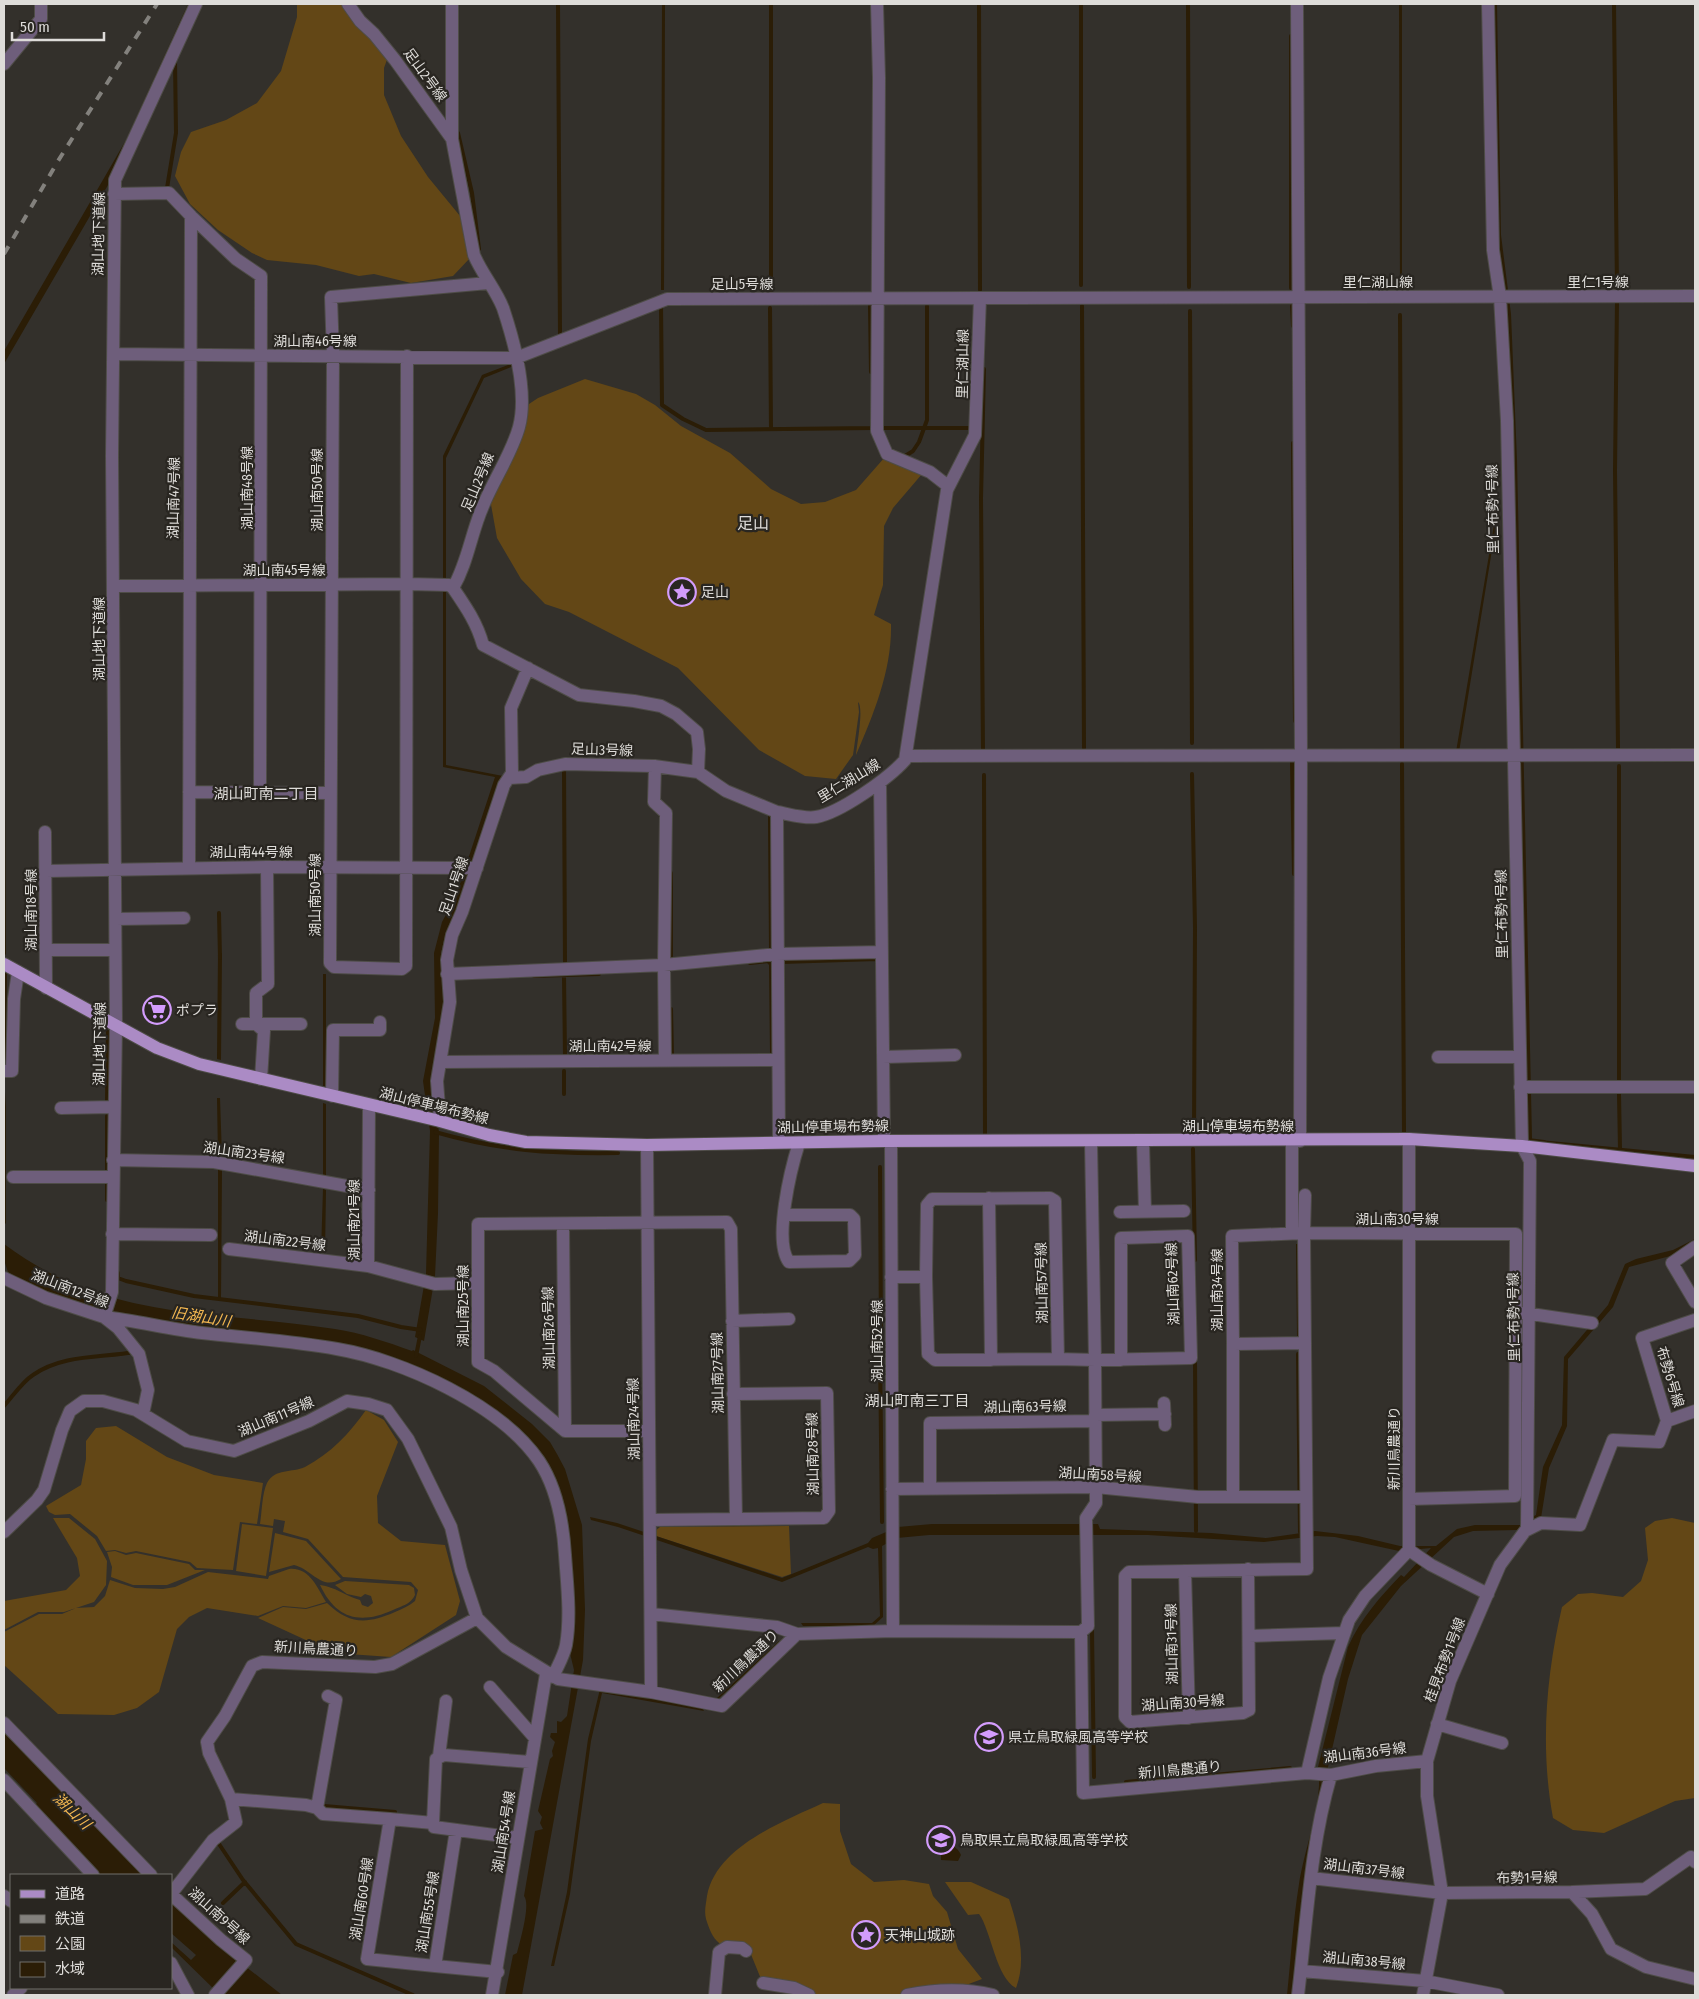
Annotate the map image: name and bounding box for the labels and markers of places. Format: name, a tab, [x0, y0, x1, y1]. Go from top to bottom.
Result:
place icon: 足山	[667, 577, 697, 607]
place label: 足山	[701, 584, 729, 601]
supermarket icon: ポプラ	[142, 995, 172, 1025]
place label: ポプラ	[176, 1002, 218, 1019]
school or university icon: 県立鳥取緑風高等学校	[974, 1722, 1004, 1752]
place label: 県立鳥取緑風高等学校	[1008, 1729, 1148, 1746]
school or university icon: 鳥取県立鳥取緑風高等学校	[926, 1825, 956, 1855]
place label: 鳥取県立鳥取緑風高等学校	[960, 1832, 1128, 1849]
place icon: 天神山城跡	[851, 1920, 881, 1950]
place label: 天神山城跡	[885, 1927, 955, 1944]

